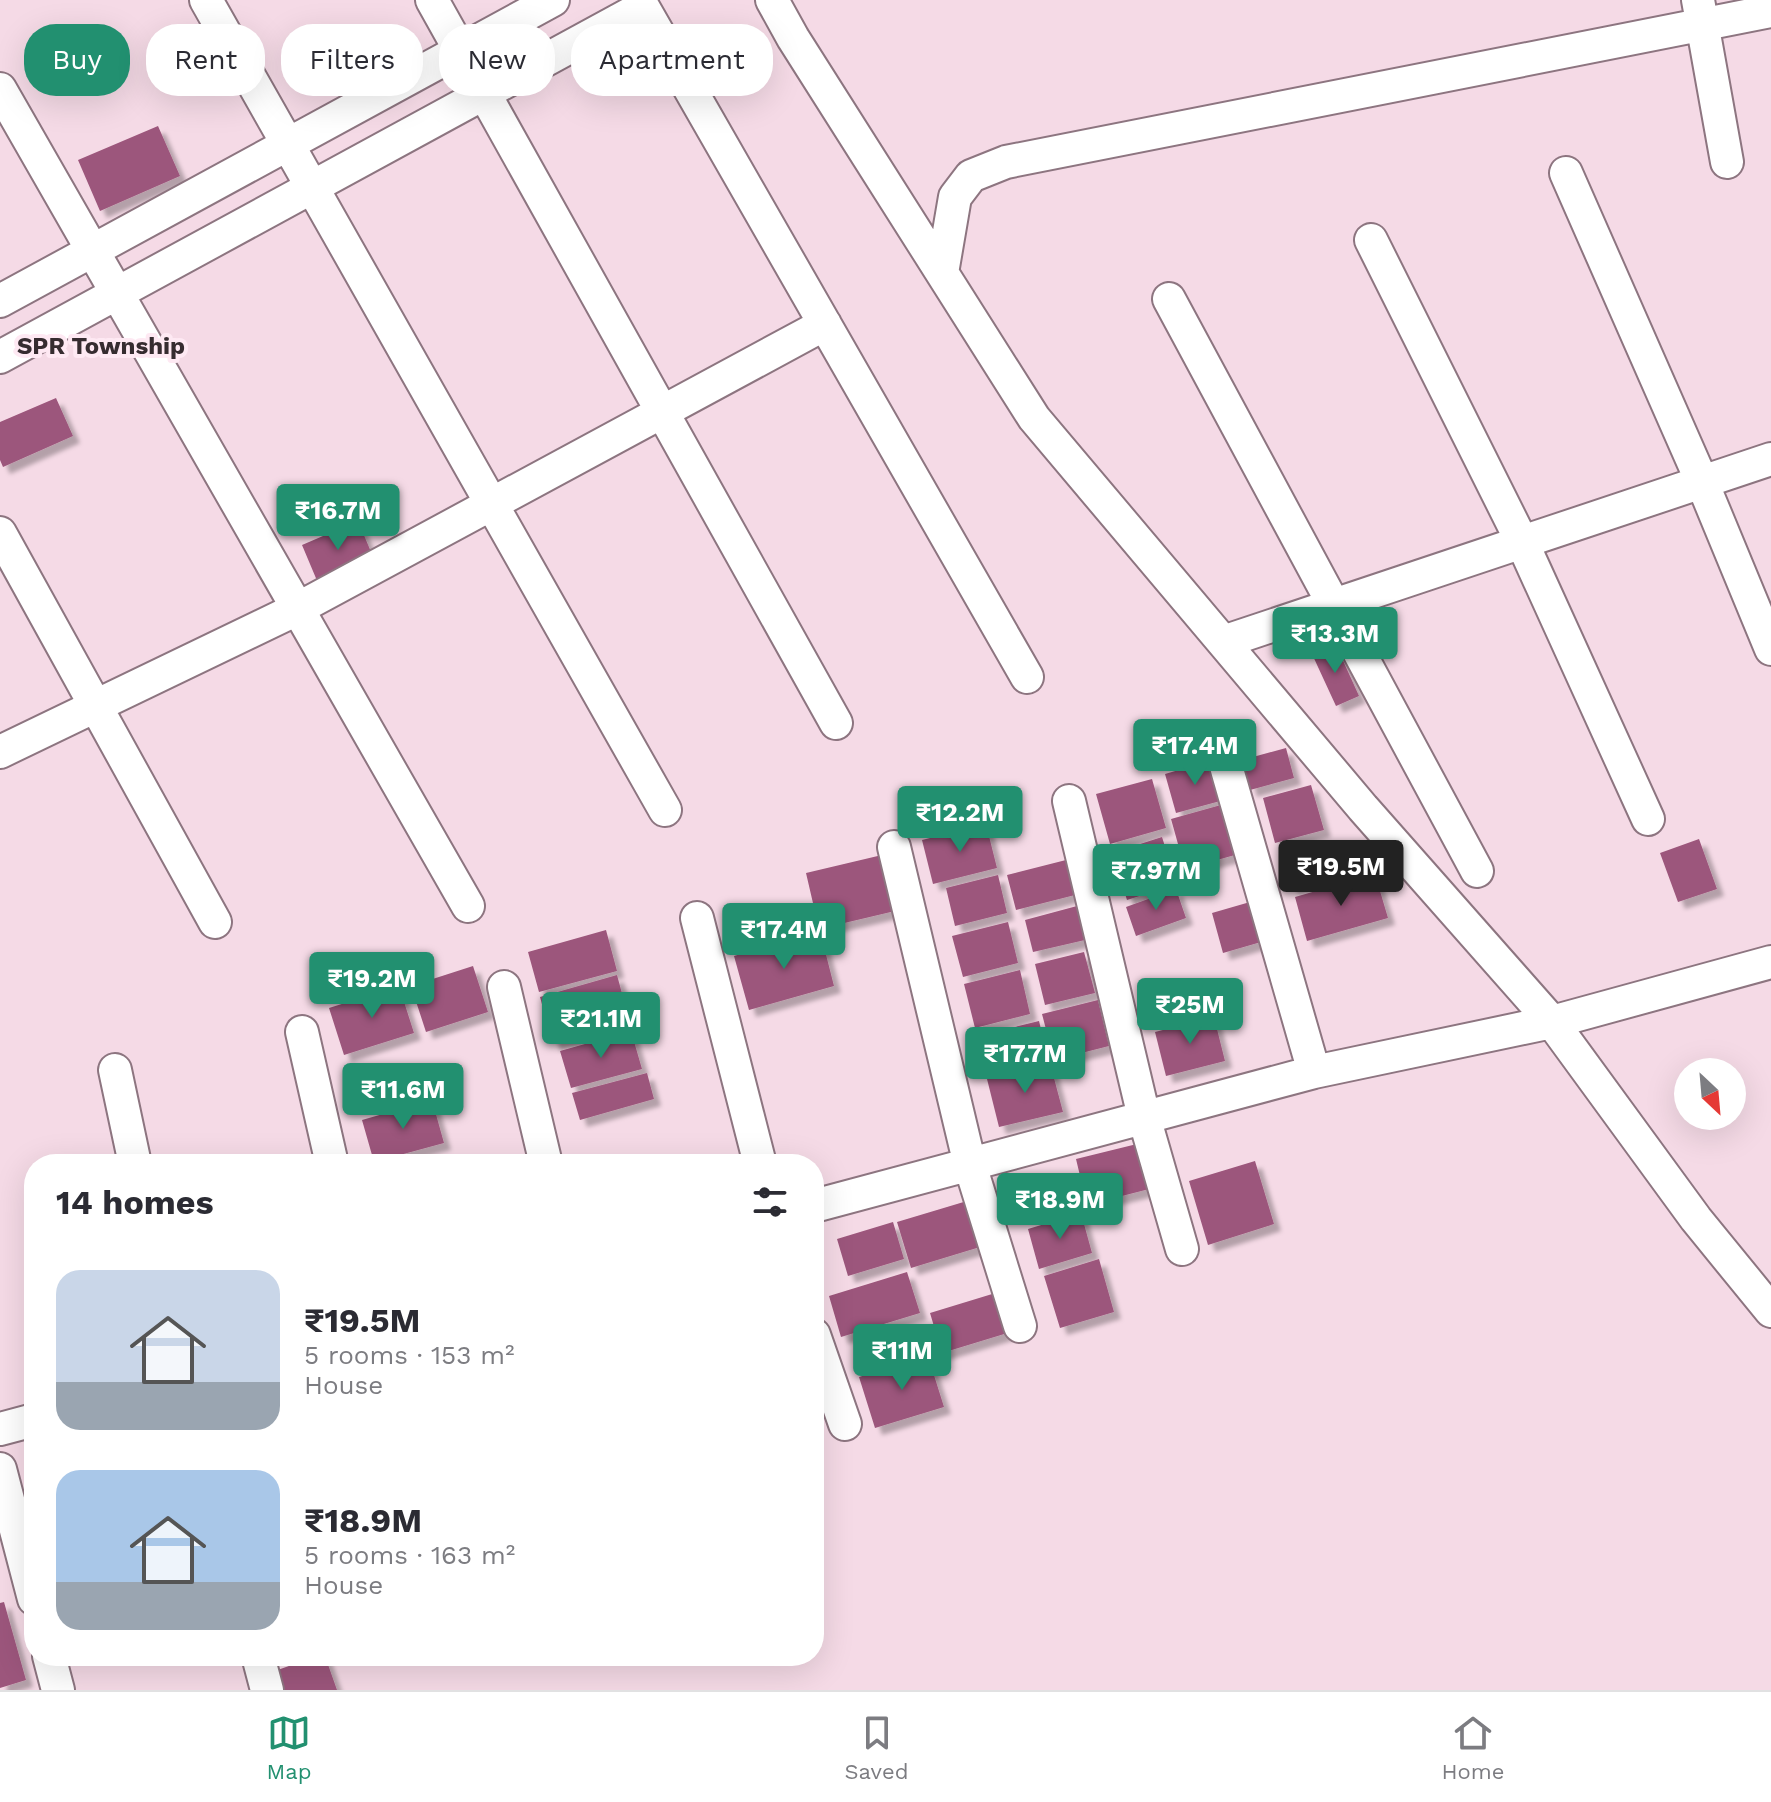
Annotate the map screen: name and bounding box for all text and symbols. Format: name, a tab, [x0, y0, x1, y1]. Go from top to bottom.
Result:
chip: Buy	[24, 24, 130, 96]
chip: Rent	[146, 24, 265, 96]
chip: Filters	[281, 24, 423, 96]
chip: New	[439, 24, 555, 96]
chip: Apartment	[571, 24, 773, 96]
district label: SPR Township	[17, 332, 185, 360]
pin: ₹16.7M	[273, 484, 403, 552]
text: ₹16.7M	[295, 495, 381, 525]
pin: ₹13.3M	[1270, 607, 1400, 675]
text: ₹13.3M	[1291, 618, 1379, 648]
pin: ₹17.4M	[1130, 719, 1260, 787]
text: ₹17.4M	[1151, 730, 1239, 760]
pin: ₹12.2M	[895, 786, 1025, 854]
text: ₹12.2M	[915, 797, 1005, 827]
pin: ₹19.5M	[1276, 840, 1406, 908]
pin: ₹7.97M	[1091, 844, 1221, 912]
text: ₹19.5M	[1296, 851, 1386, 881]
text: ₹7.97M	[1111, 855, 1201, 885]
pin: ₹17.4M	[719, 903, 849, 971]
text: ₹17.4M	[740, 914, 828, 944]
pin: ₹19.2M	[307, 952, 437, 1020]
text: ₹19.2M	[327, 963, 417, 993]
pin: ₹25M	[1143, 978, 1237, 1046]
text: ₹25M	[1155, 989, 1225, 1019]
pin: ₹21.1M	[536, 992, 666, 1060]
text: ₹21.1M	[560, 1003, 642, 1033]
pin: ₹17.7M	[960, 1027, 1090, 1095]
text: ₹17.7M	[983, 1038, 1067, 1068]
north arrow	[1674, 1058, 1746, 1130]
map controls	[1674, 1058, 1746, 1130]
pin: ₹11.6M	[338, 1063, 468, 1131]
text: ₹11.6M	[360, 1074, 446, 1104]
pin: ₹18.9M	[995, 1173, 1125, 1241]
icon: filters	[748, 1180, 792, 1224]
text: 14 homes	[56, 1182, 214, 1222]
text: ₹18.9M	[1015, 1184, 1105, 1214]
text: ₹19.5M	[304, 1300, 420, 1340]
icon: home	[120, 1302, 216, 1398]
pin: ₹11M	[855, 1324, 949, 1392]
text: ₹11M	[871, 1335, 933, 1365]
text: 5 rooms · 153 m²	[304, 1340, 515, 1370]
text: House	[304, 1370, 383, 1400]
text: ₹18.9M	[304, 1500, 422, 1540]
icon: home	[120, 1502, 216, 1598]
text: 5 rooms · 163 m²	[304, 1540, 515, 1570]
text: House	[304, 1570, 383, 1600]
tab: Map	[267, 1711, 311, 1784]
tab: Saved	[845, 1711, 908, 1784]
tab: Home	[1442, 1711, 1504, 1784]

